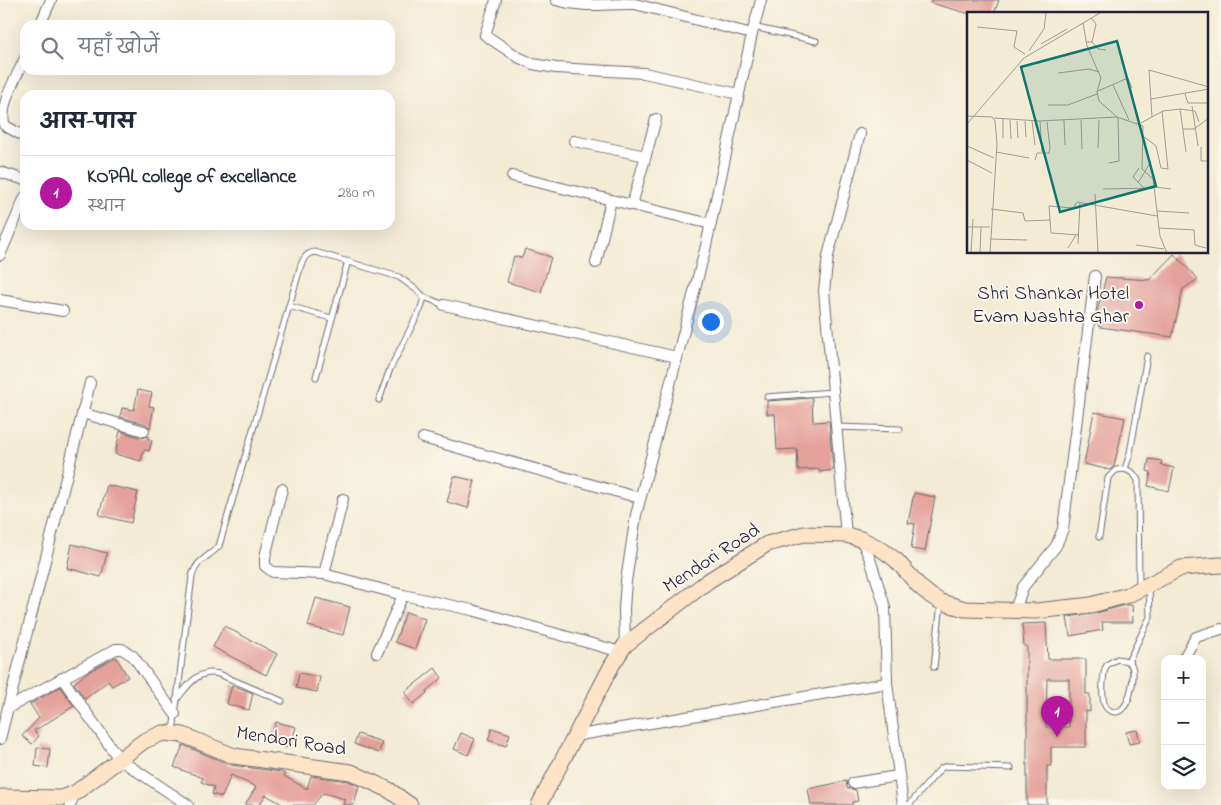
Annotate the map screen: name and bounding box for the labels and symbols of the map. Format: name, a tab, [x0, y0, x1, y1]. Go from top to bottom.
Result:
inset map	[967, 12, 1208, 254]
place label: Shri Shankar Hotel Evam Nashta Ghar	[972, 280, 1130, 332]
marker: Shri Shankar Hotel Evam Nashta Ghar	[1133, 299, 1145, 311]
your location	[698, 309, 724, 335]
street label: Mendori Road	[658, 517, 766, 601]
pin: 1	[1041, 696, 1073, 737]
street label: Mendori Road	[234, 719, 348, 765]

